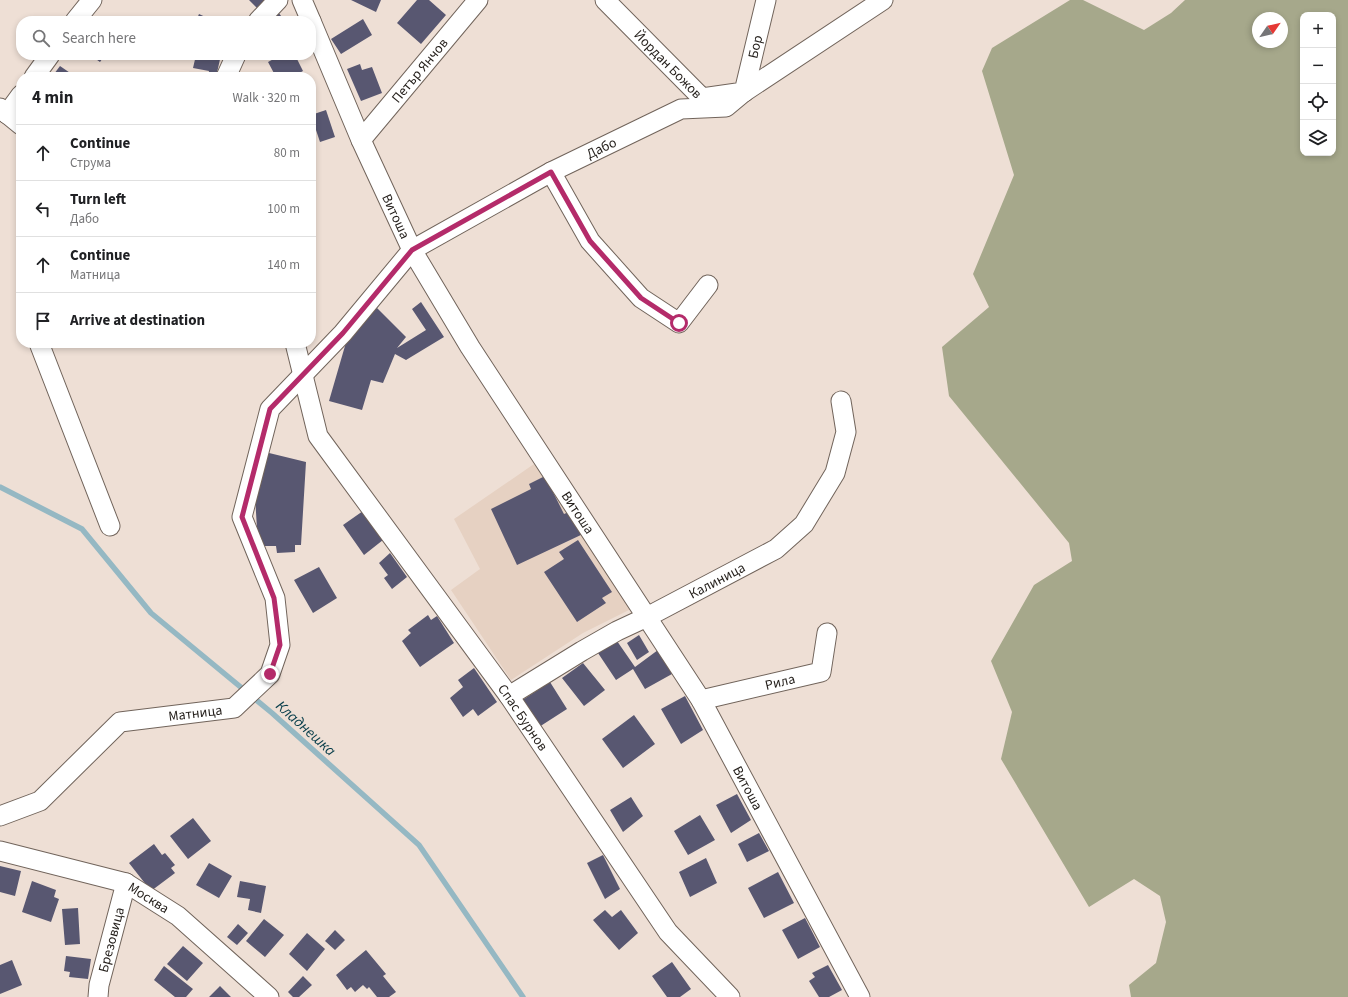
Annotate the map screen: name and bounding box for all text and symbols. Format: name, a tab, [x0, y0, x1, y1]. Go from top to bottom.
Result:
north arrow	[1252, 12, 1288, 48]
map controls	[1300, 12, 1336, 156]
button: +	[1300, 12, 1336, 48]
search box	[16, 16, 316, 60]
street label: Йордан Божов	[629, 26, 706, 104]
icon: search	[30, 27, 52, 49]
text: Search here	[62, 28, 136, 49]
street label: Бор	[743, 33, 768, 61]
street label: Петър Янчов	[387, 34, 453, 107]
button: −	[1300, 48, 1336, 84]
button: locate	[1300, 84, 1336, 120]
text: 4 min	[32, 86, 73, 110]
text: Walk · 320 m	[232, 89, 300, 107]
button: layers	[1300, 120, 1336, 156]
text: Continue	[70, 133, 130, 154]
street label: Дабо	[583, 133, 620, 164]
icon: ahead	[32, 142, 54, 164]
text: 80 m	[274, 144, 300, 162]
text: Струма	[70, 154, 111, 172]
text: Turn left	[70, 189, 126, 210]
street label: Витоша	[376, 191, 414, 242]
icon: left	[32, 198, 54, 220]
text: 100 m	[267, 200, 300, 218]
text: Дабо	[70, 210, 99, 228]
text: Continue	[70, 245, 130, 266]
icon: ahead	[32, 254, 54, 276]
text: 140 m	[267, 256, 300, 274]
text: Матница	[70, 266, 120, 284]
icon: arrive	[32, 310, 54, 332]
text: Arrive at destination	[70, 310, 205, 331]
route start	[670, 314, 688, 332]
street label: Витоша	[556, 488, 599, 538]
street label: Калиница	[685, 558, 749, 604]
route end	[261, 665, 279, 683]
street label: Рила	[763, 669, 797, 696]
street label: Спас Бурнов	[493, 680, 552, 755]
water label: Кладнешка	[271, 696, 340, 761]
street label: Матница	[167, 701, 224, 727]
street label: Витоша	[727, 763, 767, 814]
street label: Москва	[124, 878, 173, 919]
street label: Брезовица	[94, 905, 130, 975]

